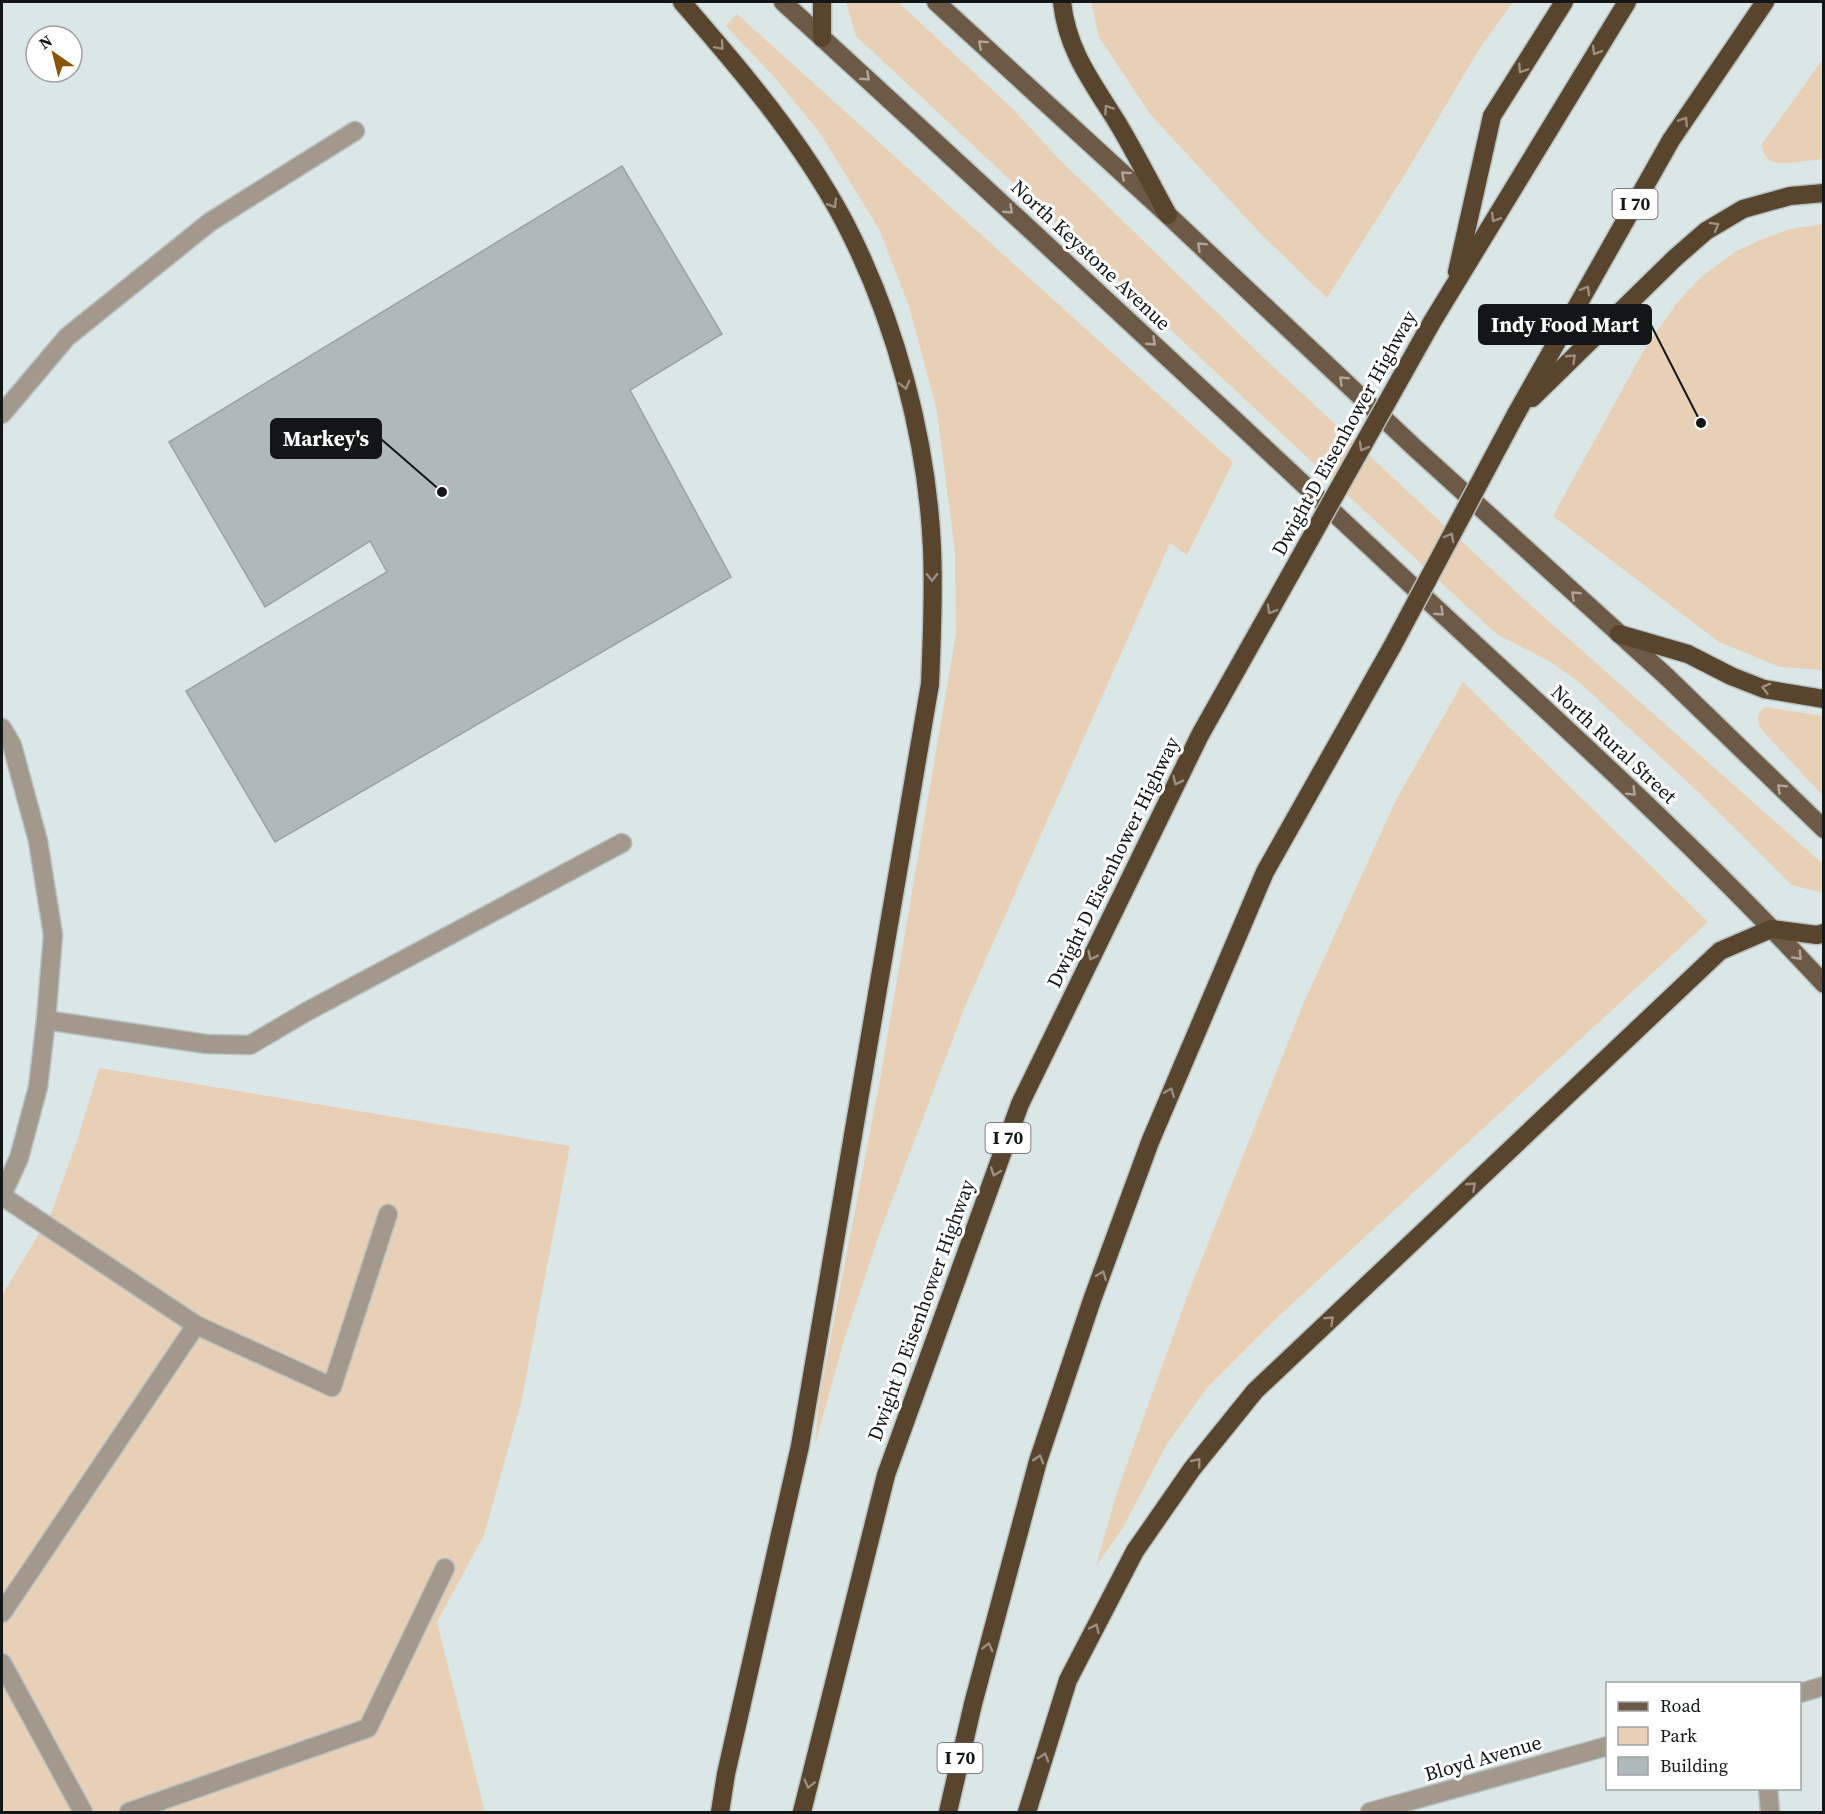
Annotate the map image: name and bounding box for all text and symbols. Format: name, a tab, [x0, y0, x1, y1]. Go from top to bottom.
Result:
north arrow	[24, 24, 84, 84]
text: N	[34, 29, 57, 54]
one-way arrow	[713, 39, 724, 50]
one-way arrow	[978, 40, 988, 51]
one-way arrow	[1592, 45, 1604, 55]
one-way arrow	[1518, 62, 1529, 73]
one-way arrow	[859, 70, 869, 81]
one-way arrow	[1104, 105, 1115, 116]
one-way arrow	[1677, 117, 1688, 128]
one-way arrow	[1122, 171, 1132, 182]
street label: North Keystone Avenue	[1005, 173, 1177, 337]
road number: I 70	[1612, 189, 1658, 219]
one-way arrow	[826, 198, 838, 208]
one-way arrow	[1002, 203, 1012, 214]
one-way arrow	[1491, 212, 1503, 222]
one-way arrow	[1709, 221, 1719, 233]
one-way arrow	[1197, 242, 1208, 253]
one-way arrow	[1579, 286, 1590, 296]
street label: Dwight D Eisenhower Highway	[1265, 305, 1424, 561]
callout: Indy Food Mart	[1479, 305, 1651, 344]
text: Indy Food Mart	[1491, 310, 1639, 339]
one-way arrow	[1144, 335, 1155, 346]
one-way arrow	[1565, 355, 1576, 366]
one-way arrow	[1339, 376, 1349, 387]
one-way arrow	[898, 379, 911, 389]
callout: Markey's	[271, 419, 381, 458]
text: Markey's	[283, 424, 370, 453]
one-way arrow	[1358, 440, 1370, 451]
one-way arrow	[1443, 533, 1454, 544]
one-way arrow	[926, 573, 938, 582]
one-way arrow	[1572, 591, 1582, 602]
one-way arrow	[1266, 604, 1278, 614]
one-way arrow	[1433, 604, 1444, 615]
street label: North Rural Street	[1545, 678, 1683, 810]
one-way arrow	[1761, 683, 1771, 696]
street label: Dwight D Eisenhower Highway	[1040, 731, 1186, 992]
one-way arrow	[1173, 775, 1185, 786]
one-way arrow	[1625, 785, 1635, 796]
one-way arrow	[1778, 785, 1789, 796]
one-way arrow	[1791, 949, 1802, 960]
one-way arrow	[1088, 950, 1099, 961]
one-way arrow	[1163, 1088, 1175, 1099]
road number: I 70	[986, 1123, 1030, 1153]
one-way arrow	[990, 1167, 1003, 1177]
street label: Dwight D Eisenhower Highway	[861, 1175, 982, 1445]
one-way arrow	[1465, 1182, 1475, 1193]
one-way arrow	[1095, 1270, 1107, 1281]
one-way arrow	[1324, 1316, 1334, 1327]
one-way arrow	[1032, 1454, 1044, 1465]
one-way arrow	[1190, 1458, 1201, 1469]
one-way arrow	[1088, 1623, 1100, 1634]
one-way arrow	[981, 1643, 993, 1653]
legend	[1606, 1682, 1801, 1790]
text: Road	[1660, 1693, 1701, 1718]
text: Park	[1660, 1723, 1697, 1748]
street label: Bloyd Avenue	[1421, 1728, 1545, 1788]
road number: I 70	[938, 1743, 982, 1773]
one-way arrow	[1037, 1752, 1049, 1763]
text: Building	[1660, 1753, 1728, 1778]
one-way arrow	[803, 1779, 816, 1789]

